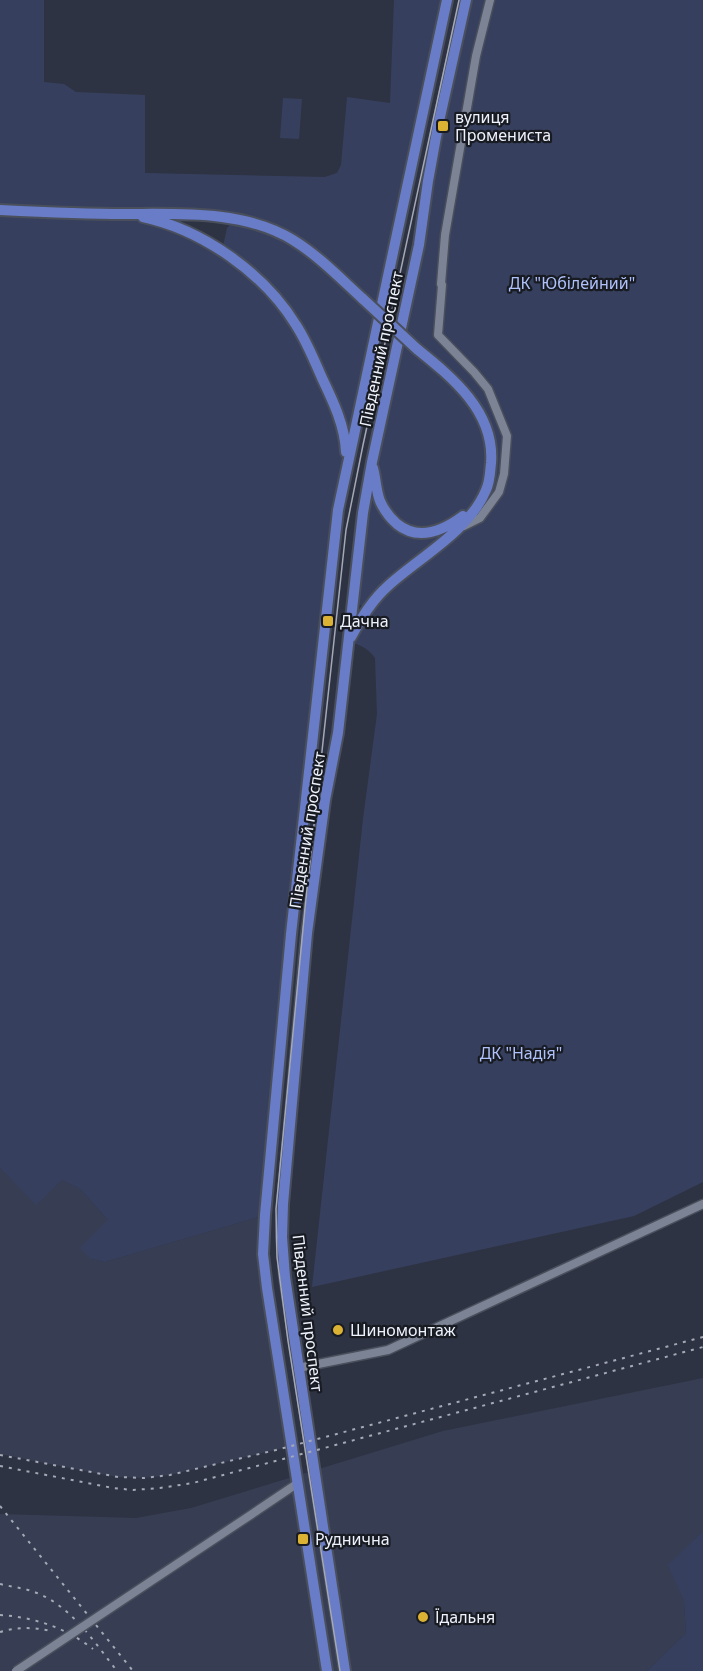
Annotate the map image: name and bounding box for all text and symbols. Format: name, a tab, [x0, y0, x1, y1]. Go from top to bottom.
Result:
place label: вулиця Промениста	[455, 106, 551, 146]
marker: вулиця Промениста	[436, 119, 450, 133]
street label: Південний проспект	[354, 269, 408, 429]
park label: ДК "Юбілейний"	[509, 272, 635, 294]
place label: Дачна	[340, 610, 389, 632]
marker: Дачна	[321, 614, 335, 628]
street label: Південний проспект	[284, 750, 330, 910]
park label: ДК "Надія"	[480, 1042, 562, 1064]
street label: Південний проспект	[287, 1233, 329, 1393]
place label: Шиномонтаж	[350, 1319, 456, 1341]
marker: Шиномонтаж	[331, 1323, 345, 1337]
place label: Руднична	[315, 1528, 390, 1550]
marker: Руднична	[296, 1532, 310, 1546]
place label: Їдальня	[435, 1606, 495, 1628]
marker: Їдальня	[416, 1610, 430, 1624]

